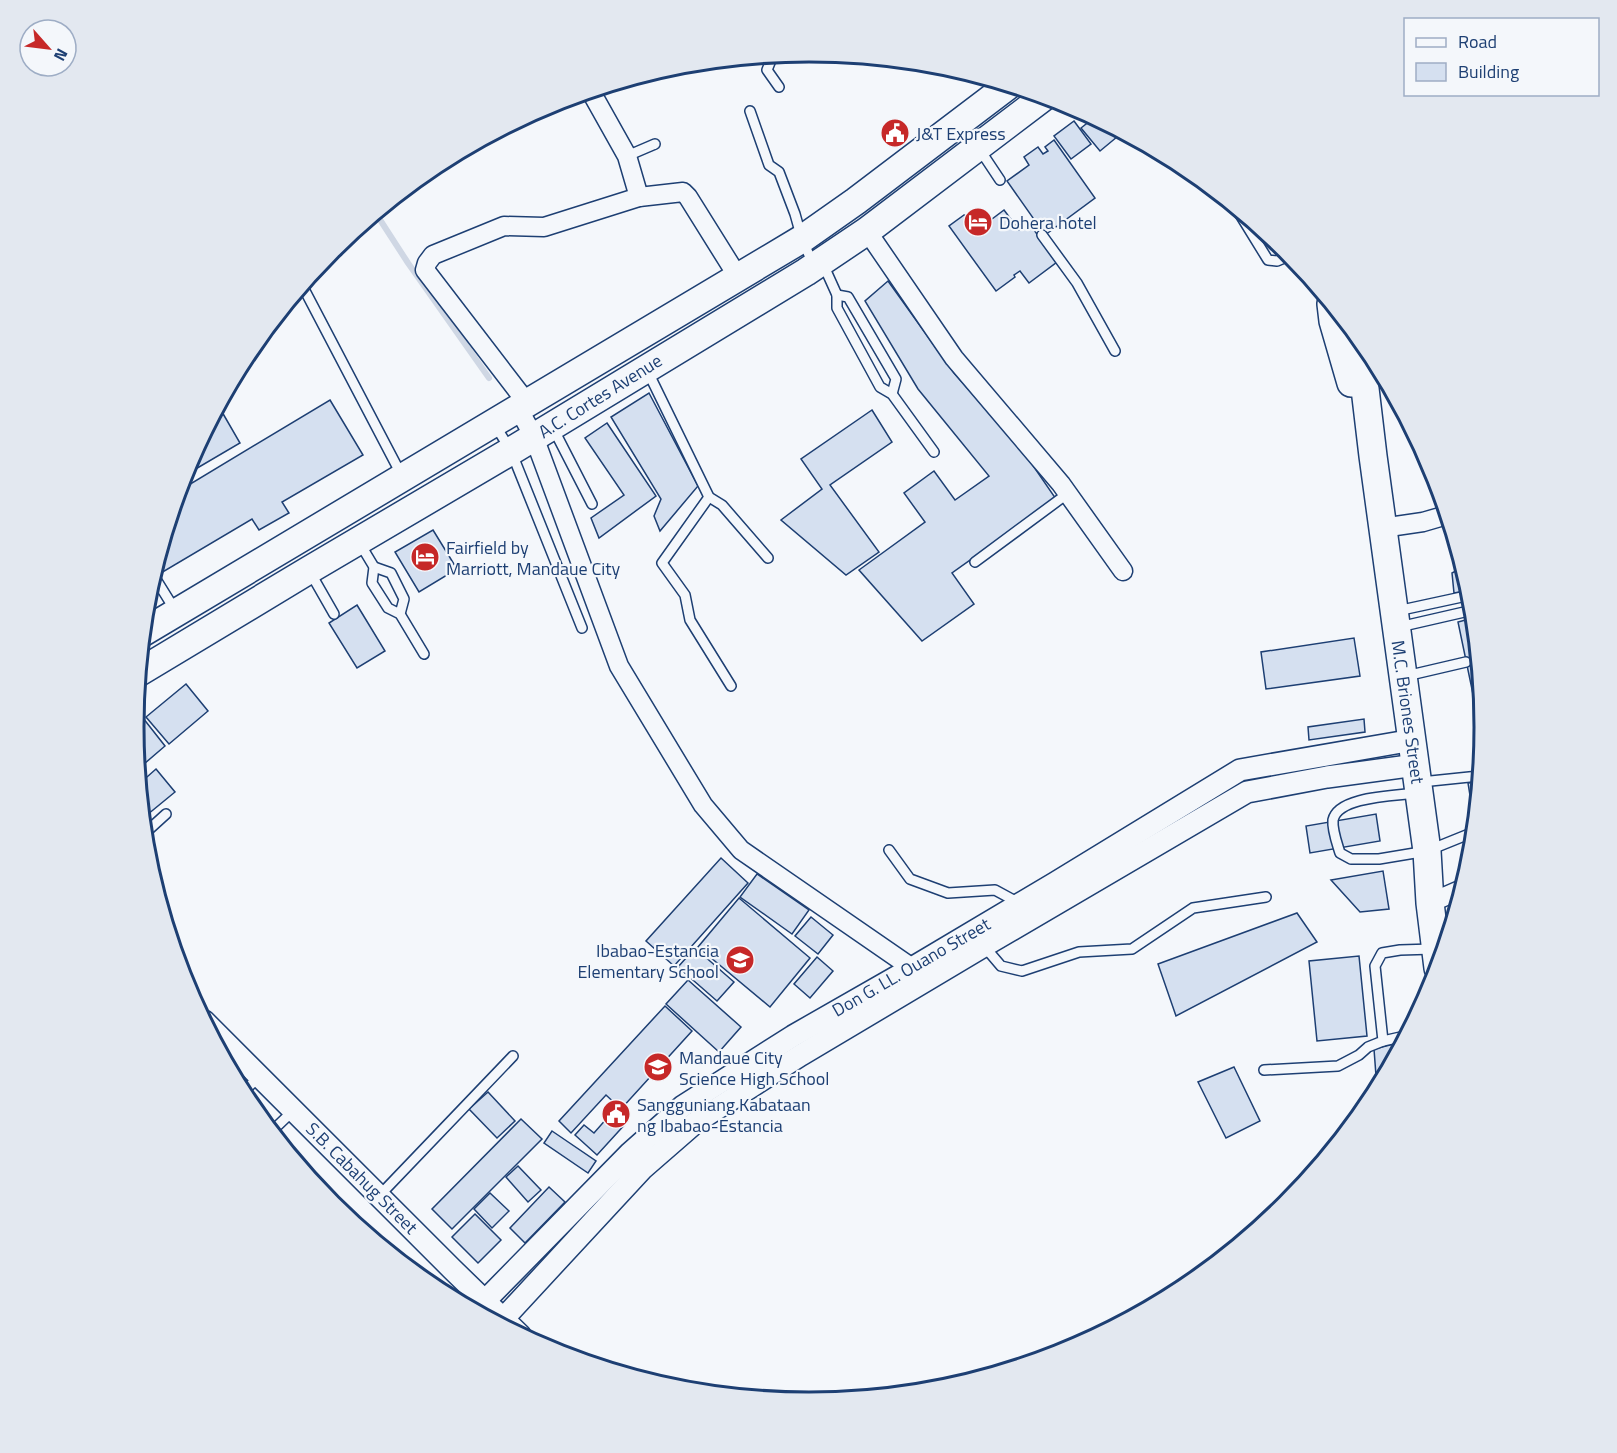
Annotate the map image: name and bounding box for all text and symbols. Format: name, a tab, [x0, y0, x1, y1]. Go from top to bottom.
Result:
north arrow	[18, 18, 78, 78]
legend	[1404, 18, 1599, 96]
text: Road	[1458, 28, 1497, 55]
text: N	[48, 45, 74, 66]
text: Building	[1458, 58, 1519, 85]
public building icon: J&T Express	[879, 117, 911, 149]
place label: J&T Express	[916, 120, 1006, 147]
hotel icon: Dohera hotel	[962, 206, 994, 238]
place label: Dohera hotel	[999, 209, 1097, 236]
street label: A.C. Cortes Avenue	[533, 347, 667, 445]
place label: Fairfield by Marriott, Mandaue City	[446, 534, 621, 582]
hotel icon: Fairfield by Marriott, Mandaue City	[409, 541, 441, 573]
street label: M.C. Briones Street	[1385, 638, 1432, 786]
street label: Don G. LL. Ouano Street	[827, 910, 996, 1023]
place label: Ibabao-Estancia Elementary School	[577, 937, 719, 985]
school or university icon: Ibabao-Estancia Elementary School	[724, 944, 756, 976]
place label: Mandaue City Science High School	[679, 1044, 830, 1092]
school or university icon: Mandaue City Science High School	[642, 1051, 674, 1083]
place label: Sangguniang Kabataan ng Ibabao-Estancia	[637, 1091, 811, 1139]
public building icon: Sangguniang Kabataan ng Ibabao-Estancia	[600, 1098, 632, 1130]
street label: S.B. Cabahug Street	[300, 1116, 425, 1241]

